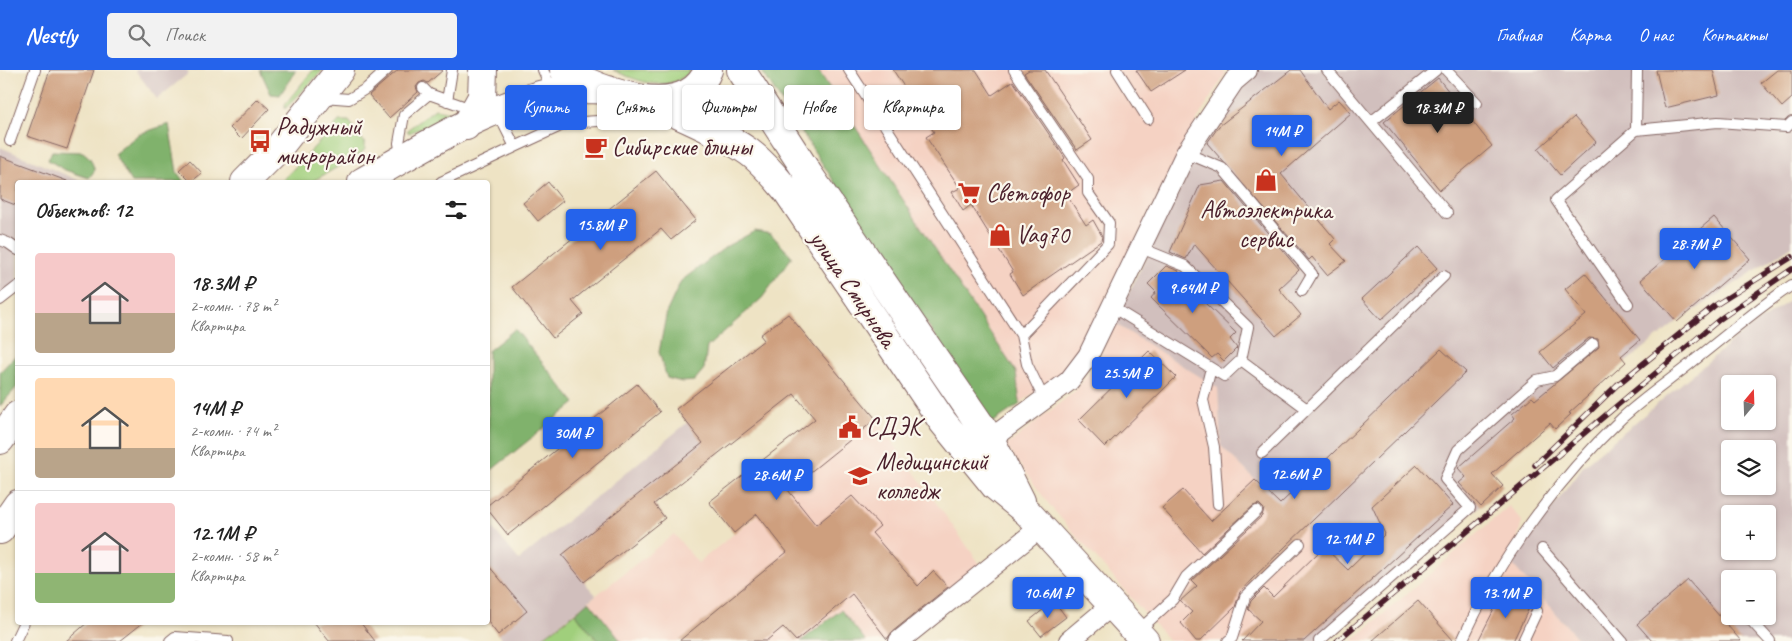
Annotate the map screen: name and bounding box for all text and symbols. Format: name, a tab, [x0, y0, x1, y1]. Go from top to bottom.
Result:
search box	[107, 13, 457, 58]
text: Nestly	[25, 20, 77, 50]
icon: search	[125, 21, 153, 49]
text: Поиск	[165, 23, 205, 47]
text: Главная	[1497, 24, 1542, 46]
text: Карта	[1570, 24, 1611, 46]
text: О нас	[1639, 24, 1674, 46]
text: Контакты	[1702, 24, 1767, 46]
chip: Купить	[505, 85, 587, 130]
chip: Снять	[597, 85, 672, 130]
chip: Фильтры	[682, 85, 774, 130]
chip: Новое	[784, 85, 854, 130]
chip: Квартира	[864, 85, 961, 130]
pin: 18.3M ₽	[1392, 92, 1484, 134]
text: 18.3M ₽	[1414, 98, 1462, 118]
place label: Радужный микрорайон	[276, 111, 376, 172]
pin: 14M ₽	[1247, 114, 1317, 157]
text: 14M ₽	[1263, 121, 1301, 141]
bus stop icon: Радужный микрорайон	[247, 128, 273, 154]
place label: Сибирские блины	[612, 131, 754, 163]
cafe icon: Сибирские блины	[583, 134, 609, 160]
shop icon: Автоэлектрика сервис	[1253, 167, 1279, 193]
place label: Светофор	[986, 177, 1071, 209]
supermarket icon: Светофор	[956, 180, 982, 206]
place label: Автоэлектрика сервис	[1200, 194, 1335, 255]
icon: filters	[442, 196, 470, 224]
text: Объектов: 12	[35, 197, 132, 223]
pin: 15.8M ₽	[555, 208, 647, 251]
text: 15.8M ₽	[577, 215, 625, 235]
place label: Vag70	[1016, 219, 1071, 251]
shop icon: Vag70	[987, 222, 1013, 248]
street label: улица Смирнова	[801, 223, 905, 356]
pin: 28.7M ₽	[1649, 228, 1741, 270]
text: 28.7M ₽	[1671, 234, 1719, 254]
text: 18.3M ₽	[190, 270, 254, 296]
pin: 9.64M ₽	[1147, 272, 1239, 314]
icon: home	[75, 273, 135, 333]
text: 9.64M ₽	[1169, 278, 1217, 298]
text: 2-комн. · 78 m²	[190, 296, 276, 316]
text: Квартира	[190, 316, 245, 336]
pin: 25.5M ₽	[1081, 356, 1173, 399]
text: 25.5M ₽	[1103, 363, 1151, 383]
north arrow	[1721, 375, 1776, 430]
map controls	[1721, 375, 1776, 625]
text: 14M ₽	[190, 395, 240, 421]
icon: home	[75, 398, 135, 458]
place label: СДЭК	[866, 411, 925, 443]
public building icon: СДЭК	[837, 414, 863, 440]
pin: 30M ₽	[538, 416, 608, 459]
text: 2-комн. · 74 m²	[190, 421, 276, 441]
text: 30M ₽	[554, 423, 592, 443]
button: layers	[1721, 440, 1776, 495]
text: Квартира	[190, 441, 245, 461]
place label: Медицинский колледж	[876, 446, 990, 507]
pin: 28.6M ₽	[731, 458, 823, 501]
pin: 12.6M ₽	[1249, 458, 1341, 500]
school or university icon: Медицинский колледж	[847, 463, 873, 489]
text: 12.6M ₽	[1271, 464, 1319, 484]
text: 28.6M ₽	[753, 465, 801, 485]
button: +	[1721, 505, 1776, 560]
text: 12.1M ₽	[190, 520, 254, 546]
pin: 12.1M ₽	[1302, 522, 1394, 565]
icon: home	[75, 523, 135, 583]
text: 12.1M ₽	[1324, 529, 1372, 549]
text: 2-комн. · 58 m²	[190, 546, 276, 566]
text: Квартира	[190, 566, 245, 586]
button: −	[1721, 570, 1776, 625]
pin: 10.6M ₽	[1002, 576, 1094, 619]
pin: 13.1M ₽	[1460, 576, 1552, 619]
text: 10.6M ₽	[1024, 583, 1072, 603]
text: 13.1M ₽	[1482, 583, 1530, 603]

